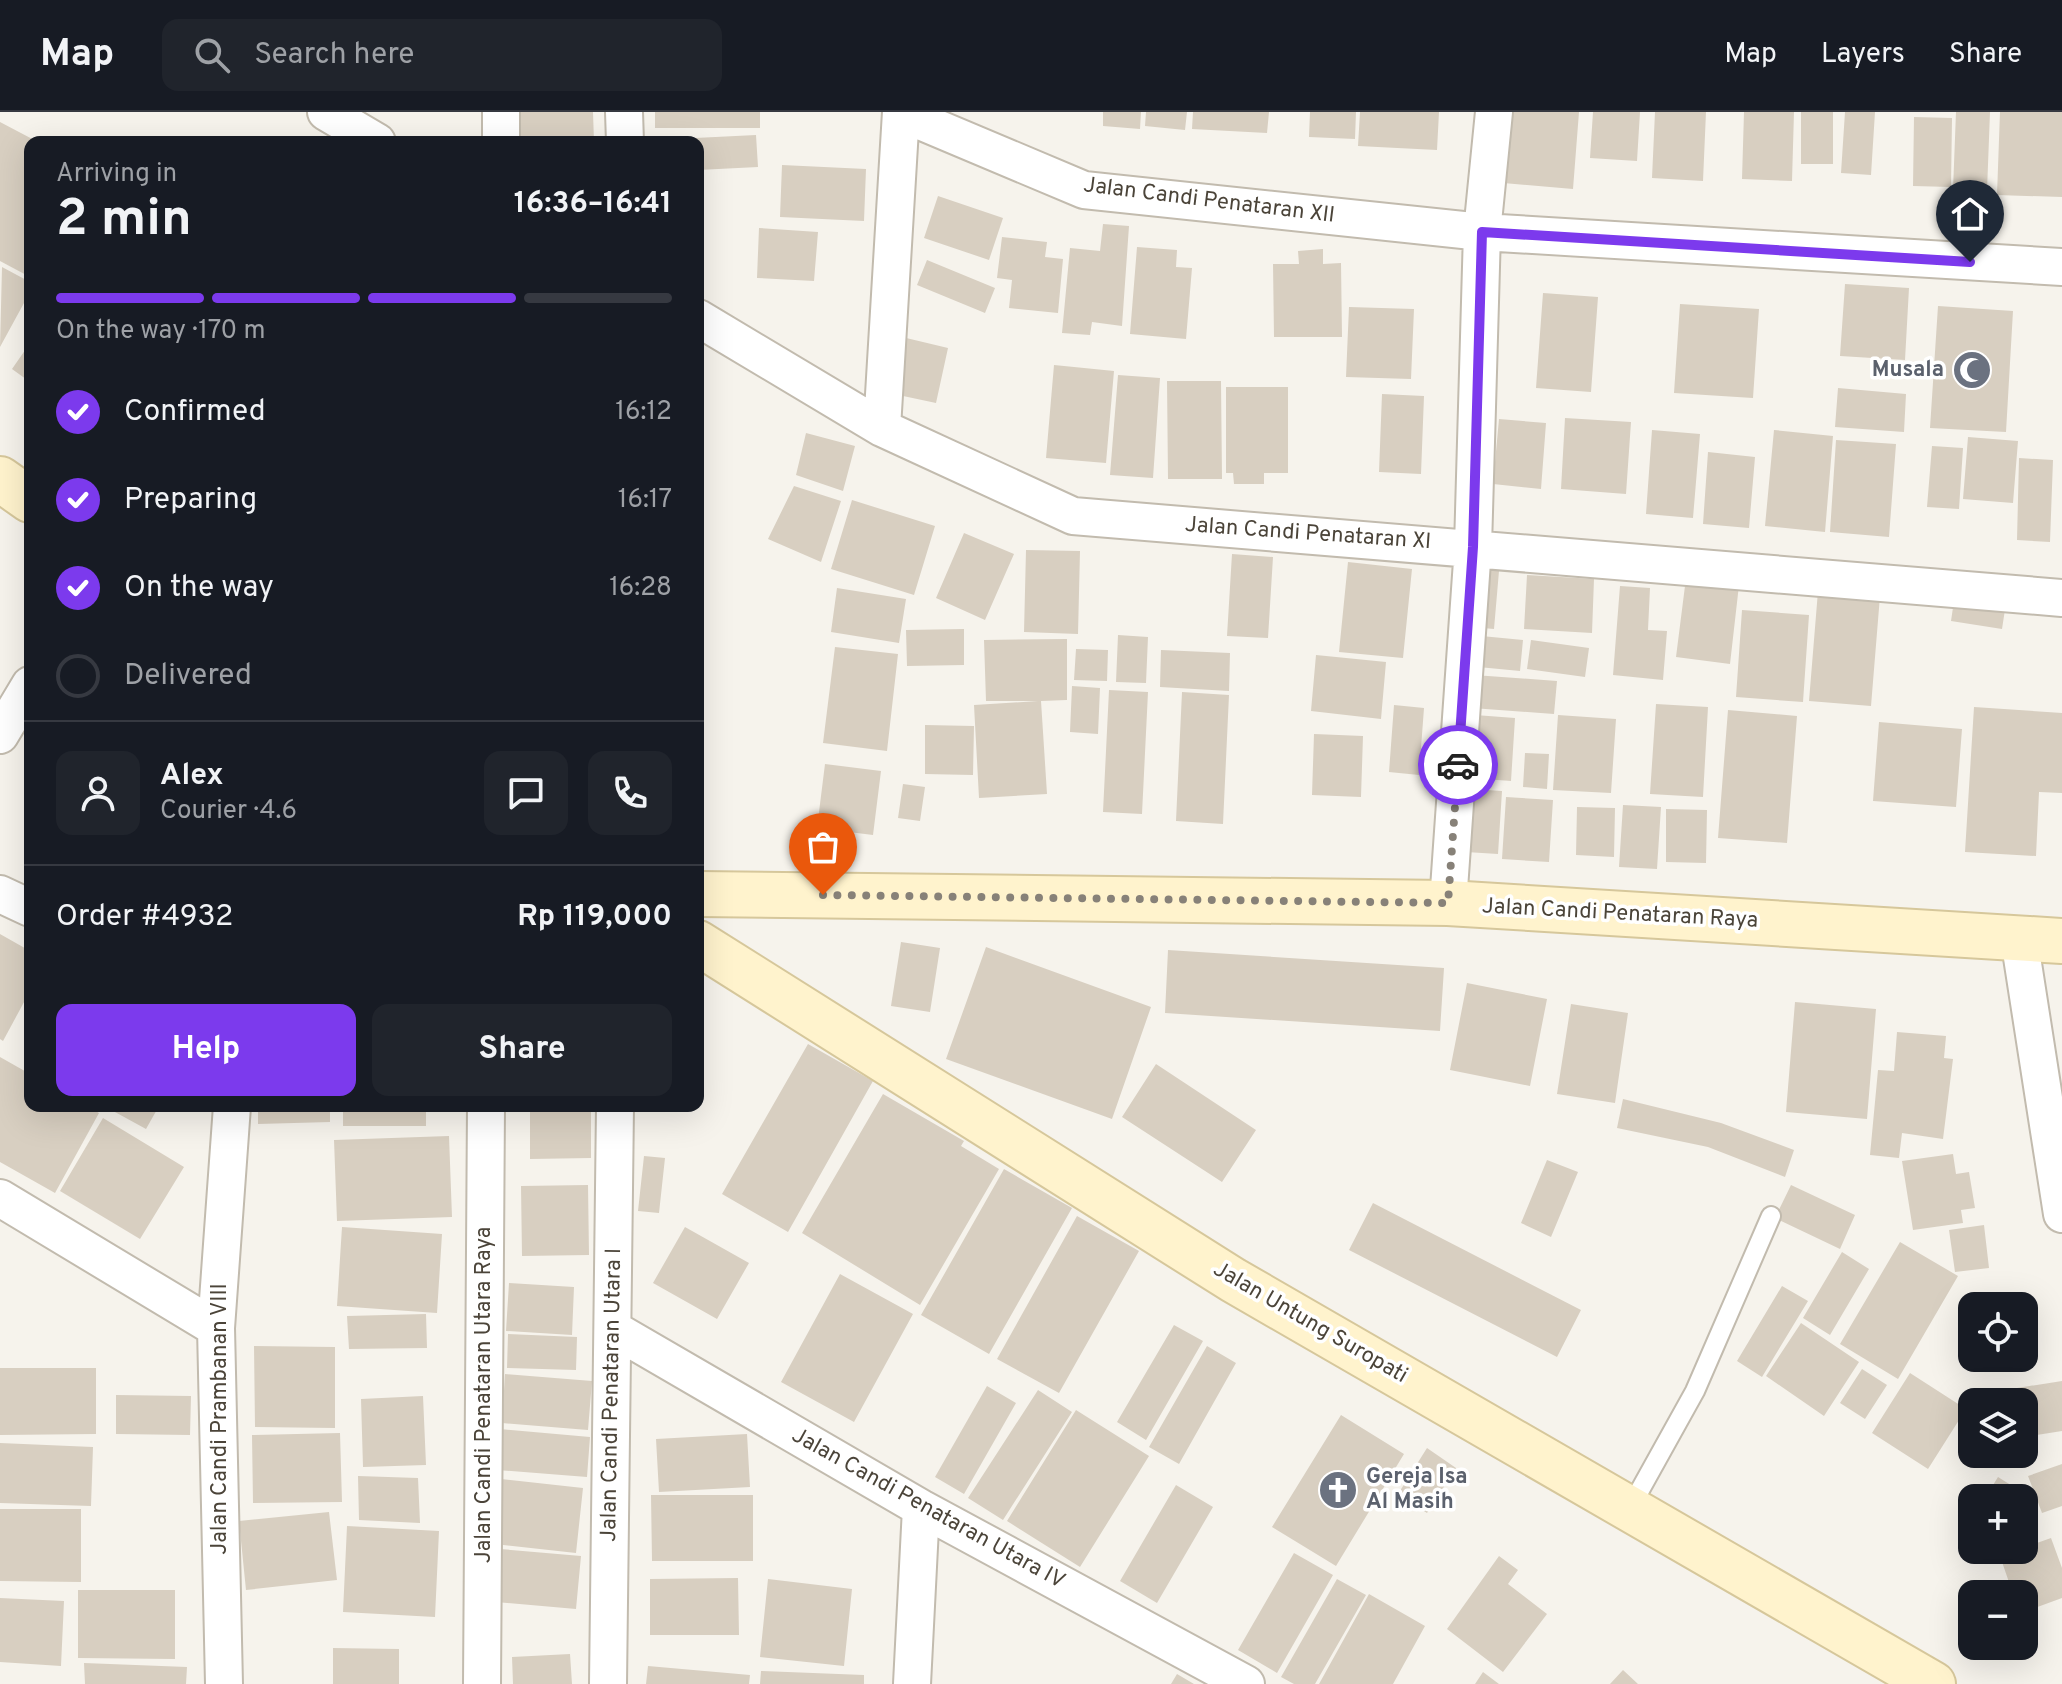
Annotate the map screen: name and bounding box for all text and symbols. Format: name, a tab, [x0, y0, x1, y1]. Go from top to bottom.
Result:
search box	[162, 19, 722, 91]
text: Map	[40, 31, 114, 80]
icon: search	[190, 33, 234, 77]
text: Search here	[254, 37, 414, 74]
text: Map	[1724, 37, 1777, 73]
text: Layers	[1821, 37, 1905, 73]
text: Share	[1949, 37, 2022, 73]
text: Arriving in	[56, 158, 177, 191]
street label: Jalan Candi Penataran XII	[1082, 172, 1336, 230]
pin	[1936, 180, 2004, 262]
text: 16:36–16:41	[514, 186, 672, 223]
text: 2 min	[56, 188, 192, 254]
icon: home	[1948, 192, 1992, 236]
text: On the way · 170 m	[56, 315, 265, 348]
mosque icon: Musala	[1951, 349, 1993, 391]
place label: Musala	[1872, 357, 1944, 384]
icon: check	[56, 390, 100, 434]
text: Confirmed	[124, 394, 266, 431]
text: 16:12	[615, 396, 672, 429]
icon: check	[56, 478, 100, 522]
text: Preparing	[124, 482, 257, 519]
text: 16:17	[618, 484, 672, 517]
street label: Jalan Candi Penataran XI	[1184, 512, 1432, 556]
icon: check	[56, 566, 100, 610]
text: On the way	[124, 570, 274, 607]
text: 16:28	[609, 572, 672, 605]
text: Delivered	[124, 658, 252, 695]
courier	[1418, 725, 1498, 805]
icon: car	[1436, 743, 1480, 787]
button: person	[56, 751, 140, 835]
button: chat	[484, 751, 568, 835]
button: phone	[588, 751, 672, 835]
text: Alex	[160, 758, 224, 795]
text: Courier · 4.6	[160, 795, 297, 828]
pin	[789, 813, 857, 895]
icon: bag	[801, 825, 845, 869]
street label: Jalan Candi Penataran Raya	[1481, 893, 1759, 935]
text: Order #4932	[56, 899, 233, 936]
text: Rp 119,000	[517, 899, 672, 936]
button: Help	[56, 1004, 356, 1096]
button: Share	[372, 1004, 672, 1096]
street label: Jalan Candi Penataran Utara Raya	[471, 1227, 498, 1563]
street label: Jalan Candi Penataran Utara I	[596, 1248, 628, 1542]
street label: Jalan Untung Suropati	[1208, 1256, 1412, 1390]
street label: Jalan Candi Prambanan VIII	[207, 1283, 234, 1555]
map controls	[1958, 1292, 2038, 1660]
button: locate	[1958, 1292, 2038, 1372]
button: layers	[1958, 1388, 2038, 1468]
street label: Jalan Candi Penataran Utara IV	[787, 1422, 1069, 1596]
place label: Gereja Isa Al Masih	[1366, 1464, 1468, 1516]
church icon: Gereja Isa Al Masih	[1317, 1469, 1359, 1511]
button: +	[1958, 1484, 2038, 1564]
button: −	[1958, 1580, 2038, 1660]

